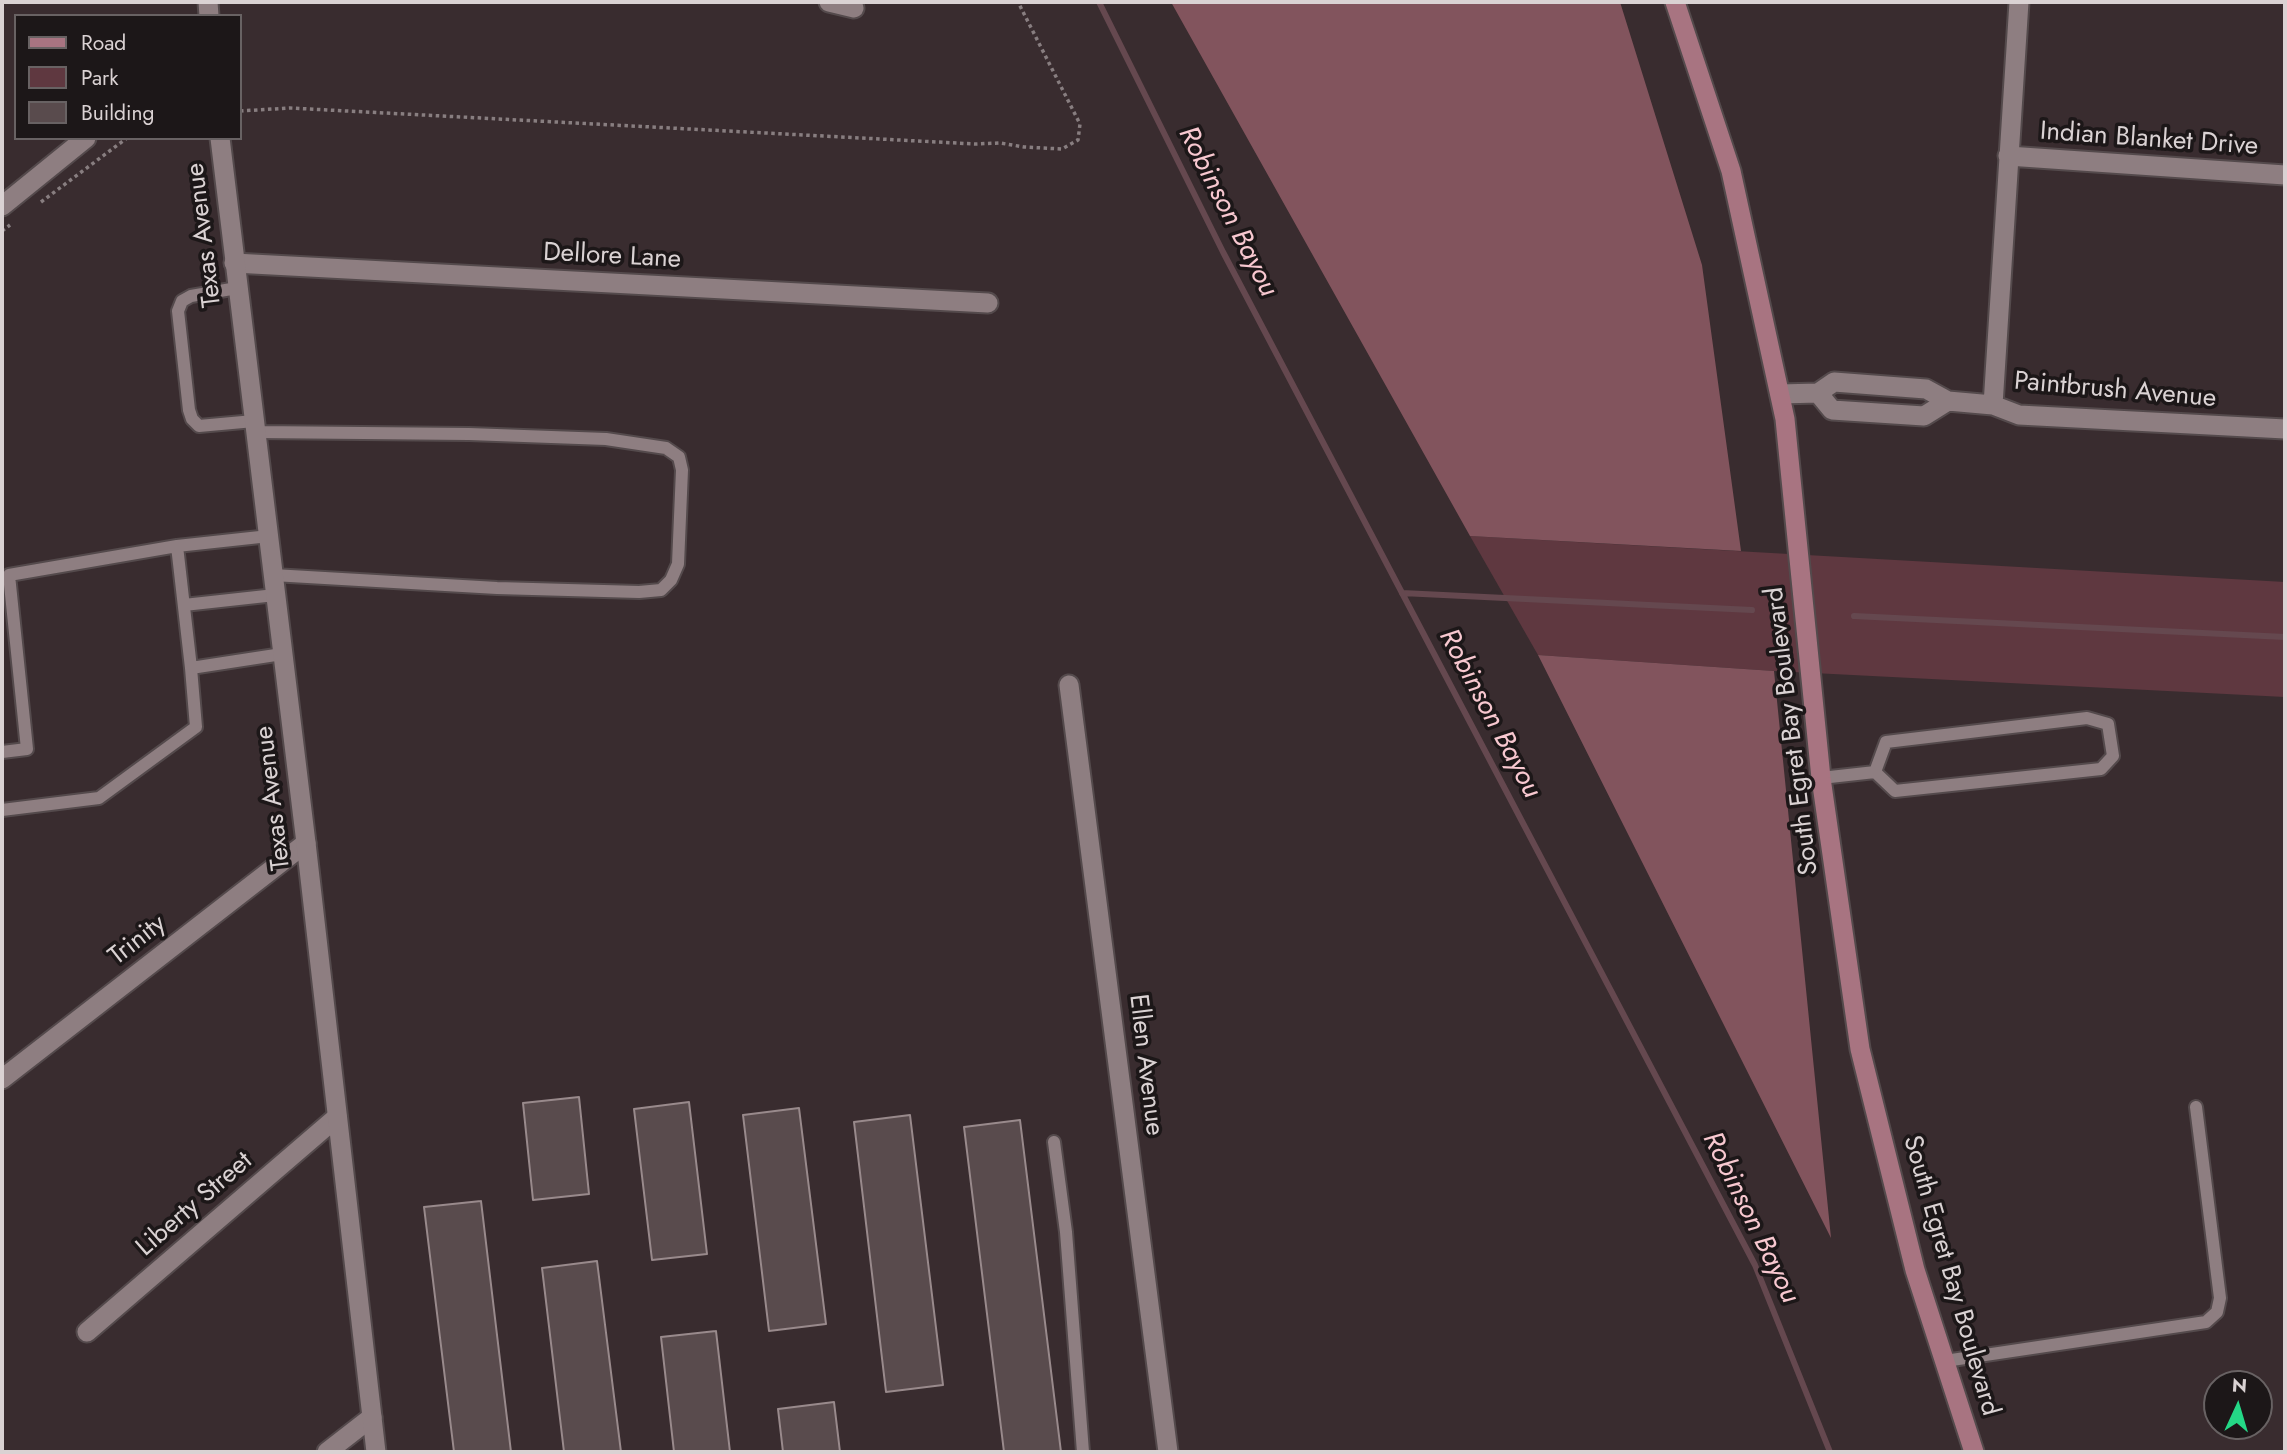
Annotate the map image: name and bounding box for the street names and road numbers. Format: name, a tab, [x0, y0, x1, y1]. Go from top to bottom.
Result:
street label: Indian Blanket Drive	[2039, 117, 2259, 163]
street label: Texas Avenue	[181, 161, 229, 309]
street label: Dellore Lane	[542, 238, 682, 276]
street label: Paintbrush Avenue	[2013, 367, 2217, 415]
street label: South Egret Bay Boulevard	[1760, 585, 1826, 877]
street label: Texas Avenue	[250, 724, 298, 872]
street label: Trinity	[103, 909, 173, 973]
street label: Ellen Avenue	[1121, 993, 1169, 1137]
street label: South Egret Bay Boulevard	[1895, 1132, 2005, 1420]
street label: Liberty Street	[131, 1146, 259, 1264]

